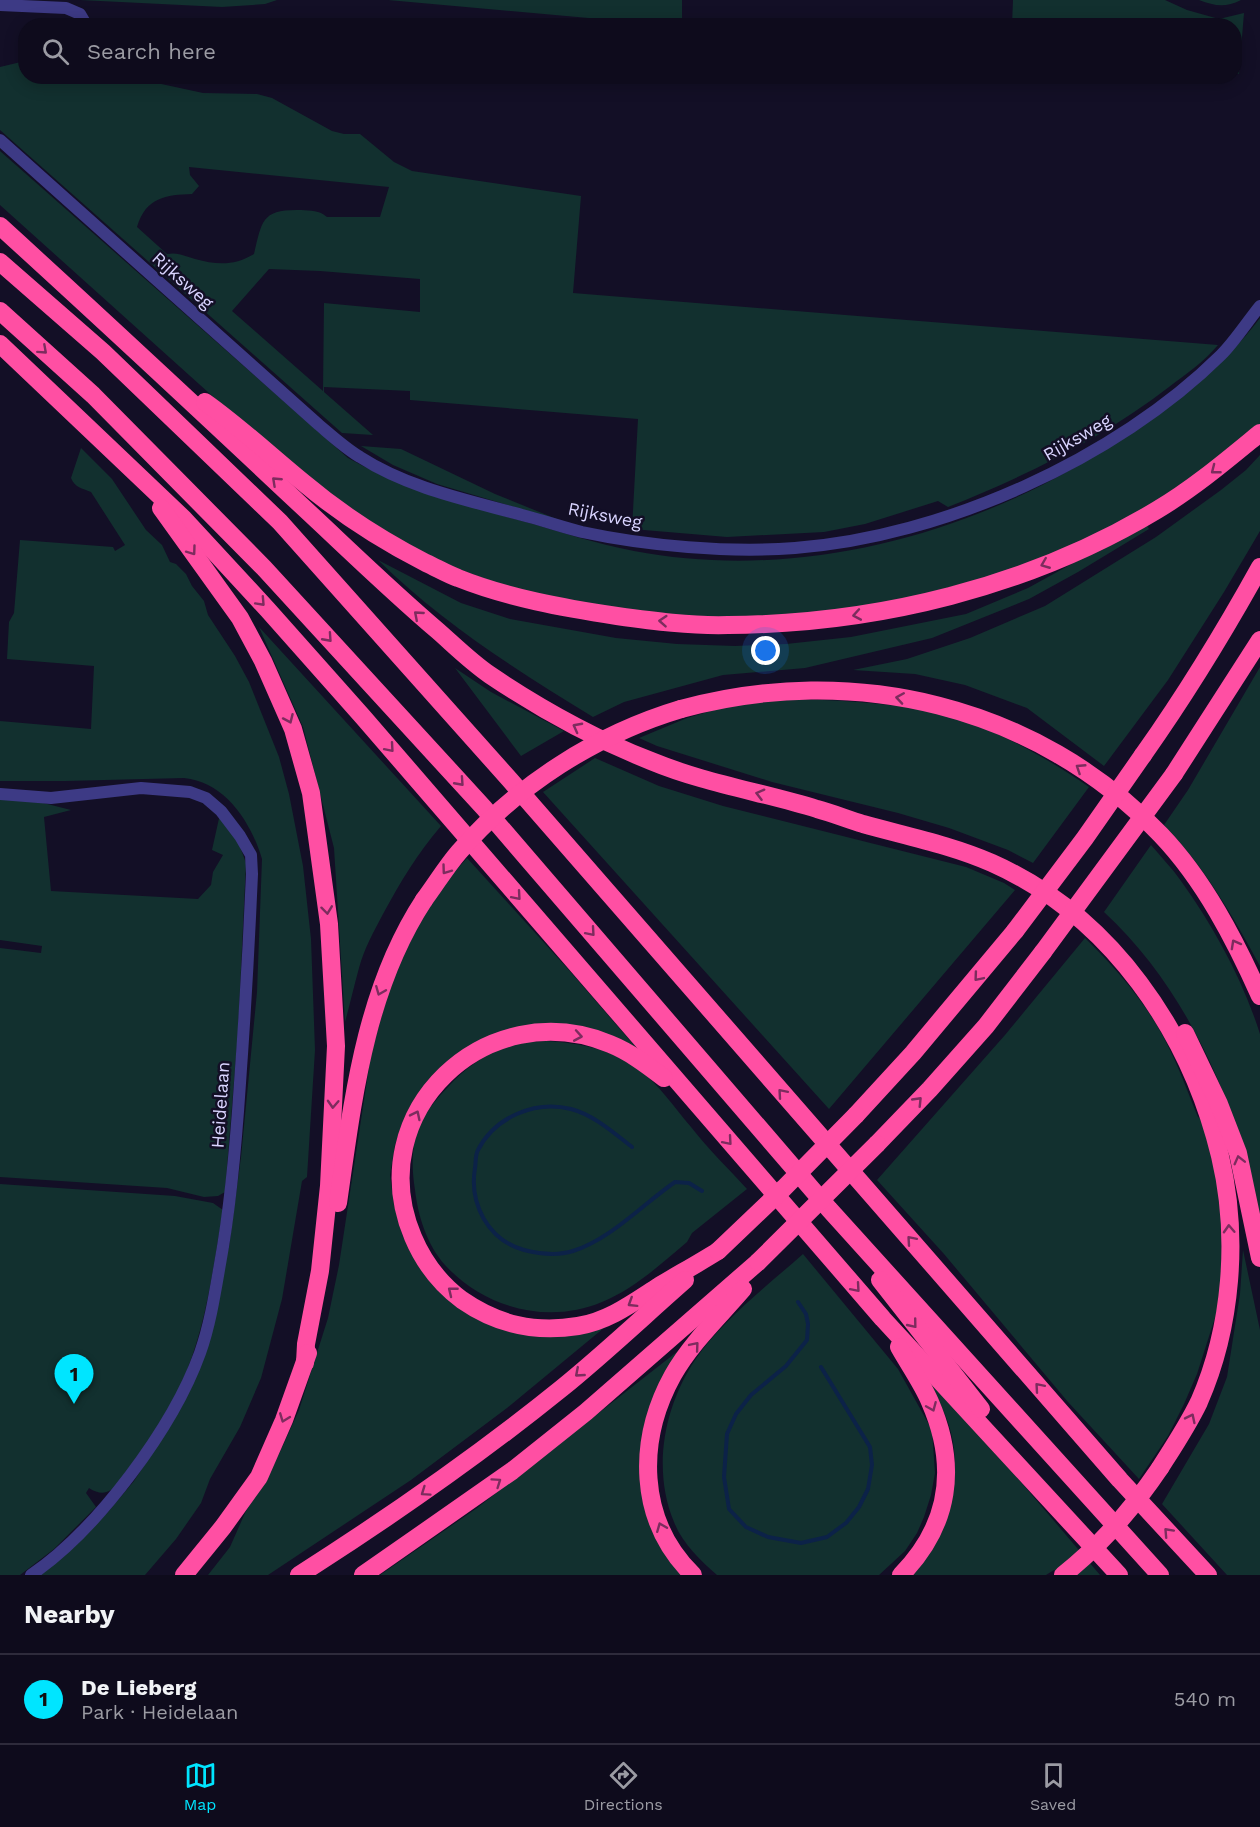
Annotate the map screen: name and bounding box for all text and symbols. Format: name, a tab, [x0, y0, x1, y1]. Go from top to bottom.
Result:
search box	[18, 18, 1242, 84]
icon: search	[39, 35, 72, 68]
text: Search here	[87, 39, 216, 64]
street label: Rijksweg	[148, 247, 218, 313]
one-way arrow	[37, 343, 47, 354]
street label: Rijksweg	[1039, 409, 1115, 465]
one-way arrow	[1210, 462, 1221, 473]
one-way arrow	[272, 478, 283, 489]
street label: Rijksweg	[566, 498, 644, 533]
one-way arrow	[185, 544, 196, 555]
one-way arrow	[1040, 557, 1051, 569]
one-way arrow	[254, 596, 265, 606]
one-way arrow	[853, 609, 862, 621]
one-way arrow	[414, 611, 425, 622]
one-way arrow	[659, 615, 668, 628]
one-way arrow	[321, 631, 332, 642]
your location	[751, 636, 780, 665]
one-way arrow	[895, 692, 905, 705]
one-way arrow	[281, 713, 293, 724]
one-way arrow	[573, 723, 583, 734]
one-way arrow	[383, 741, 394, 752]
one-way arrow	[1076, 764, 1087, 775]
one-way arrow	[453, 775, 464, 786]
one-way arrow	[755, 788, 765, 801]
one-way arrow	[442, 863, 453, 874]
one-way arrow	[510, 889, 521, 900]
one-way arrow	[321, 905, 333, 914]
one-way arrow	[583, 925, 594, 936]
one-way arrow	[1231, 939, 1242, 950]
one-way arrow	[974, 970, 985, 981]
one-way arrow	[375, 985, 387, 996]
one-way arrow	[573, 1029, 583, 1042]
street label: Heidelaan	[206, 1061, 234, 1149]
one-way arrow	[778, 1089, 789, 1100]
one-way arrow	[911, 1098, 922, 1108]
one-way arrow	[326, 1100, 339, 1109]
one-way arrow	[409, 1110, 421, 1121]
one-way arrow	[721, 1134, 732, 1145]
one-way arrow	[1234, 1155, 1247, 1165]
one-way arrow	[1223, 1225, 1236, 1234]
one-way arrow	[907, 1236, 918, 1247]
one-way arrow	[849, 1281, 860, 1292]
one-way arrow	[447, 1288, 458, 1299]
one-way arrow	[628, 1296, 638, 1308]
one-way arrow	[905, 1317, 916, 1328]
one-way arrow	[688, 1342, 699, 1353]
pin: 1	[54, 1354, 94, 1404]
one-way arrow	[575, 1366, 586, 1377]
one-way arrow	[1035, 1383, 1046, 1394]
one-way arrow	[925, 1400, 937, 1411]
one-way arrow	[279, 1412, 292, 1422]
one-way arrow	[1183, 1414, 1195, 1425]
one-way arrow	[491, 1478, 502, 1489]
one-way arrow	[420, 1484, 431, 1495]
one-way arrow	[656, 1522, 668, 1533]
one-way arrow	[1165, 1528, 1176, 1539]
text: Nearby	[24, 1599, 115, 1629]
text: De Lieberg	[81, 1675, 196, 1700]
text: 1	[39, 1687, 48, 1711]
text: 540 m	[1174, 1687, 1236, 1711]
text: Park · Heidelaan	[81, 1700, 238, 1724]
tab: Map	[184, 1759, 217, 1814]
tab: Directions	[584, 1759, 663, 1814]
tab: Saved	[1030, 1759, 1076, 1814]

